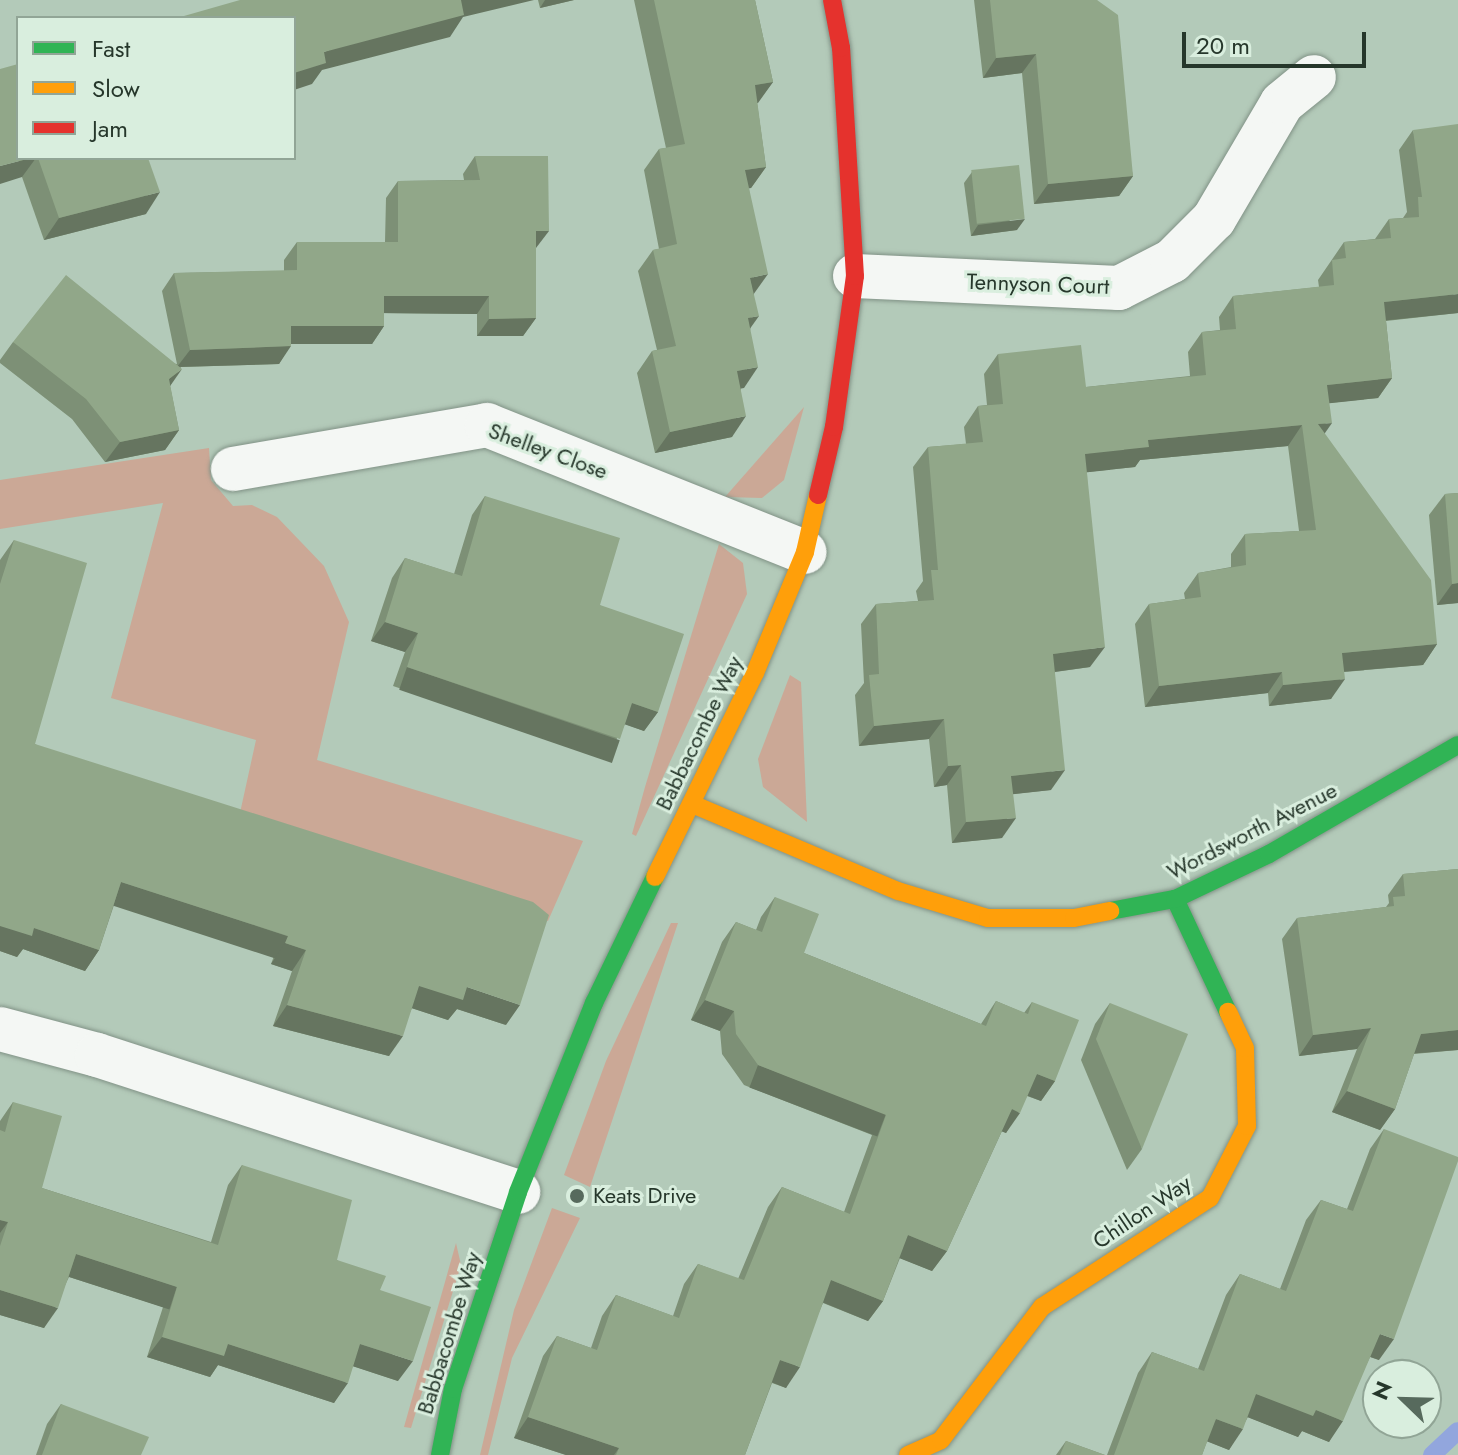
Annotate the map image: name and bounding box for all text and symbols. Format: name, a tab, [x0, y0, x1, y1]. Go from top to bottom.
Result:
legend	[16, 16, 296, 160]
scale bar	[1186, 16, 1370, 66]
text: 20 m	[1196, 28, 1250, 63]
text: Fast	[92, 31, 130, 66]
text: Slow	[92, 71, 140, 106]
text: Jam	[92, 111, 128, 146]
street label: Tennyson Court	[966, 268, 1110, 300]
street label: Shelley Close	[485, 417, 611, 485]
street label: Babbacombe Way	[650, 652, 748, 814]
street label: Wordsworth Avenue	[1163, 777, 1341, 885]
street label: Chillon Way	[1088, 1170, 1196, 1254]
place label: Keats Drive	[593, 1183, 696, 1209]
marker: Keats Drive	[568, 1187, 586, 1205]
street label: Babbacombe Way	[412, 1249, 486, 1417]
north arrow	[1362, 1359, 1442, 1439]
text: N	[1364, 1376, 1400, 1405]

